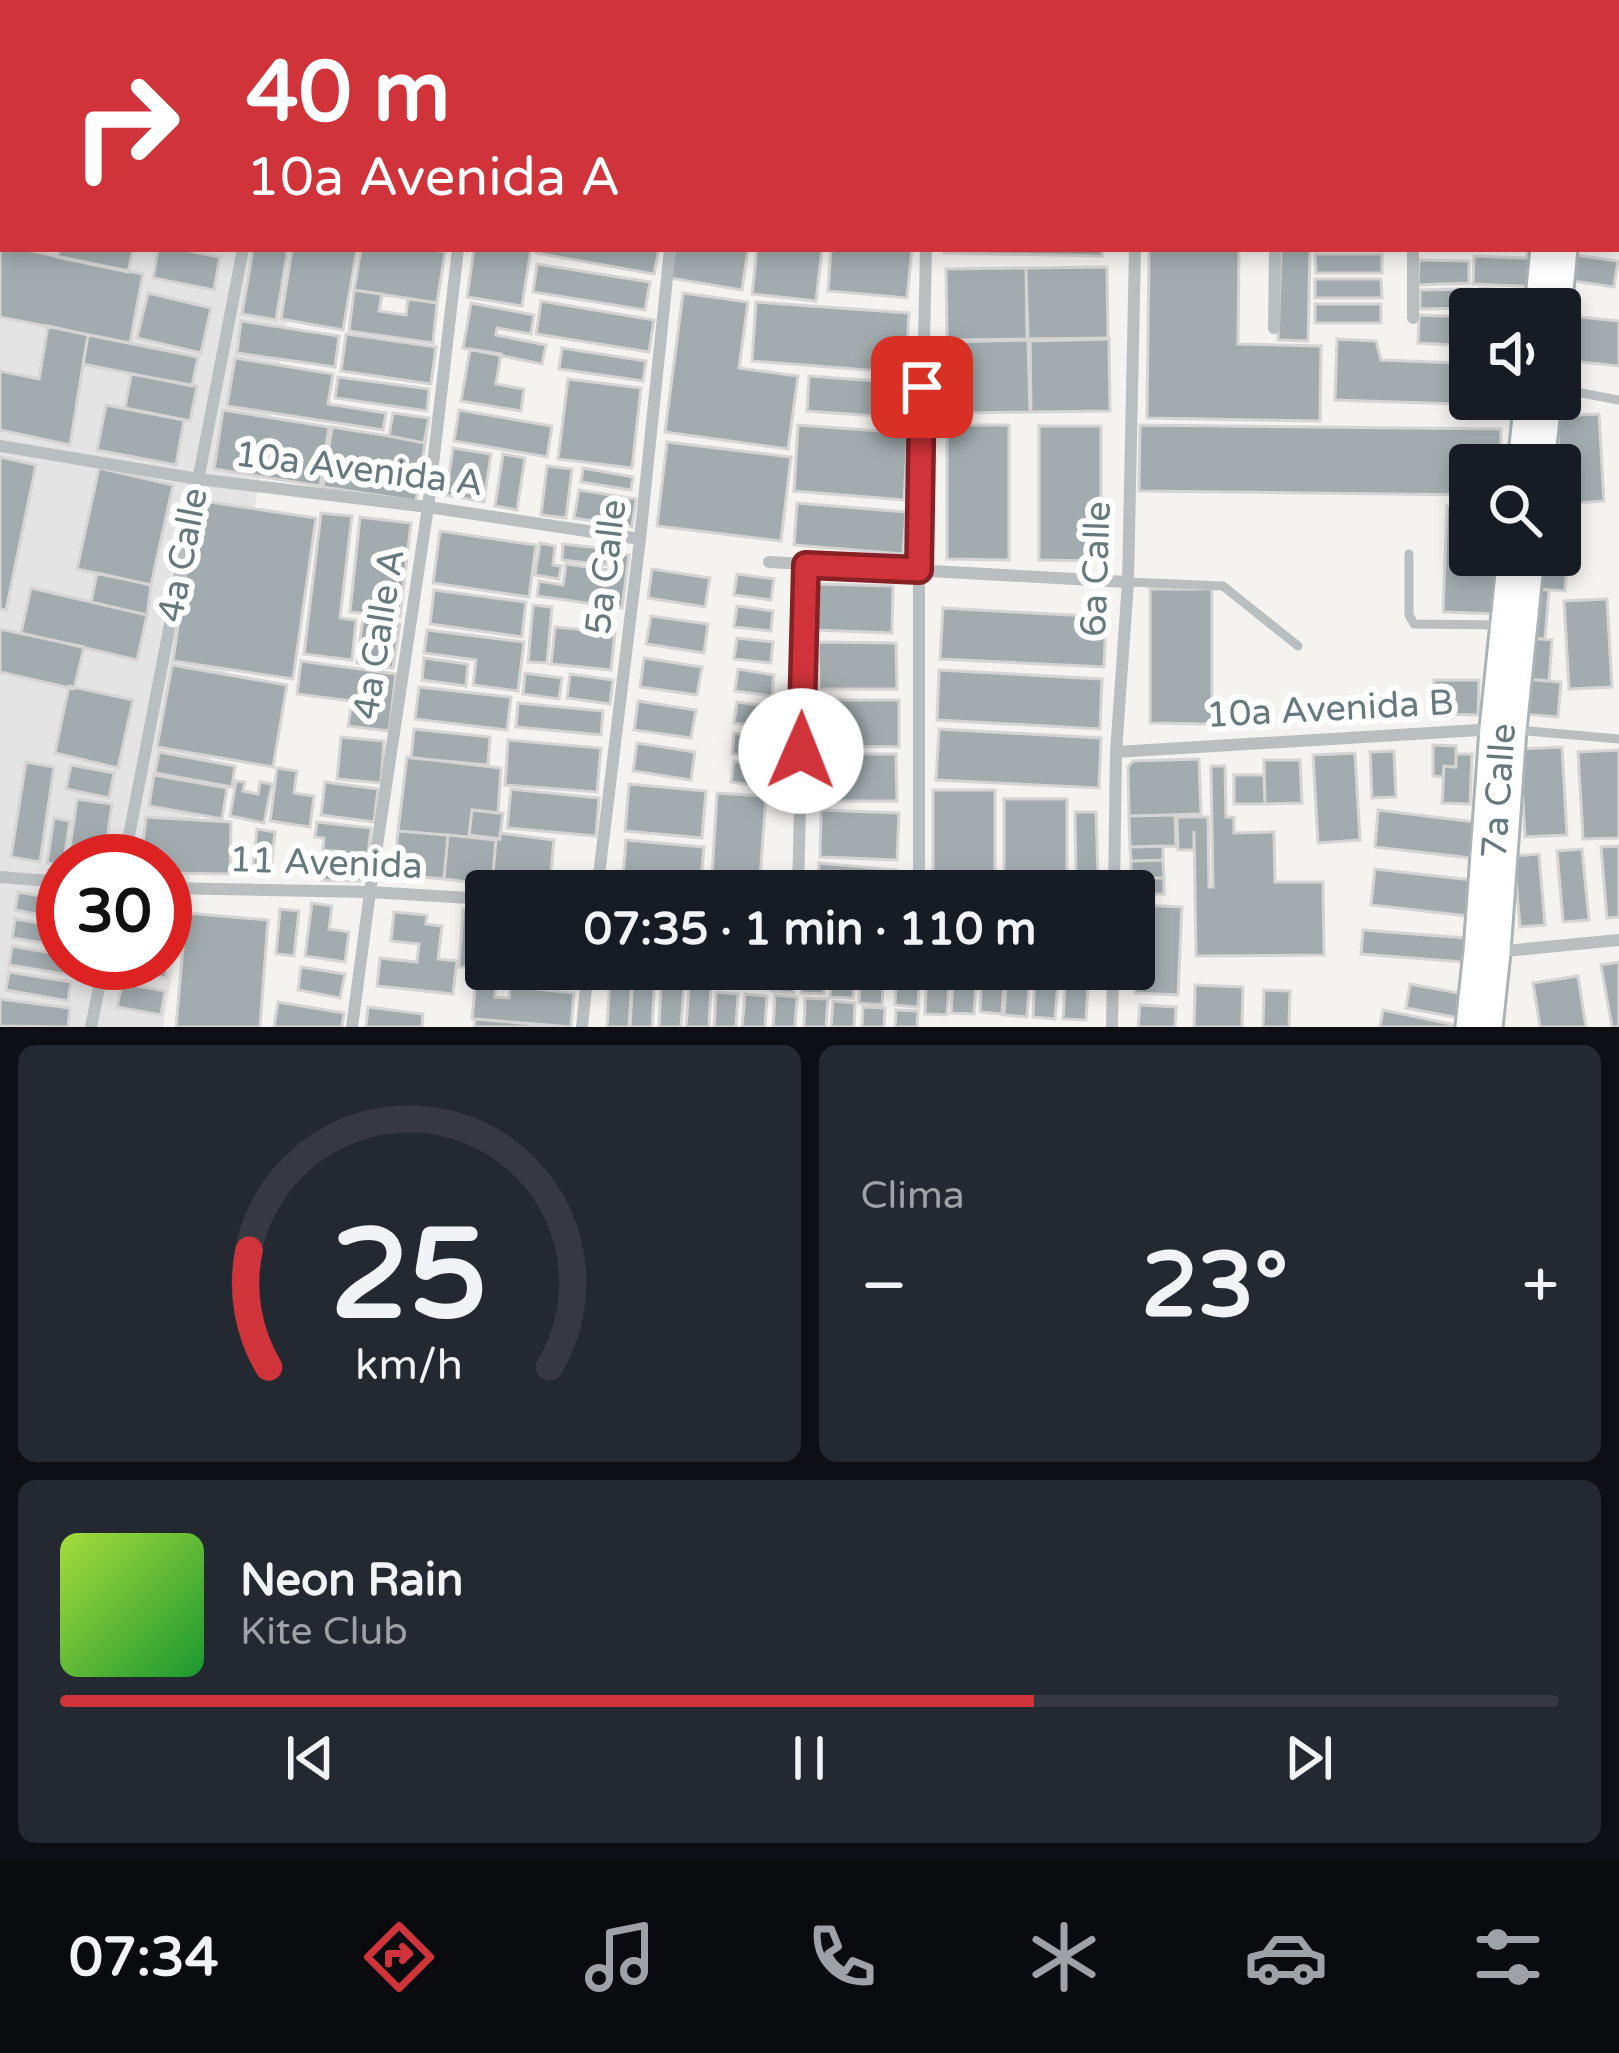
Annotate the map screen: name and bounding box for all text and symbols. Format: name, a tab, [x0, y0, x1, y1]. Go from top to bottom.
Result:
text: 40 m	[246, 43, 450, 144]
icon: right	[48, 48, 204, 204]
text: 10a Avenida A	[246, 145, 620, 210]
map controls	[1449, 288, 1581, 576]
button: sound	[1449, 288, 1581, 420]
pin	[871, 336, 973, 438]
icon: arrive	[889, 354, 955, 420]
street label: 10a Avenida A	[232, 432, 486, 506]
button: search	[1449, 444, 1581, 576]
street label: 4a Calle	[149, 484, 217, 626]
street label: 5a Calle	[576, 497, 636, 637]
street label: 6a Calle	[1072, 500, 1120, 638]
street label: 4a Calle A	[344, 546, 414, 722]
street label: 10a Avenida B	[1205, 681, 1455, 737]
position arrow	[738, 688, 864, 814]
street label: 7a Calle	[1473, 722, 1525, 860]
speed limit sign: 30	[36, 834, 192, 990]
street label: 11 Avenida	[229, 838, 423, 888]
text: 07:35 · 1 min · 110 m	[584, 903, 1036, 957]
text: Clima	[861, 1172, 965, 1219]
text: 25	[331, 1201, 488, 1352]
text: 23°	[1141, 1232, 1288, 1341]
text: −	[861, 1246, 908, 1326]
text: +	[1522, 1246, 1559, 1326]
text: km/h	[355, 1339, 463, 1390]
text: Neon Rain	[240, 1554, 463, 1608]
text: Kite Club	[240, 1608, 408, 1655]
icon: previous	[277, 1725, 343, 1791]
icon: pause	[776, 1725, 842, 1791]
icon: next	[1276, 1725, 1342, 1791]
icon: directions	[357, 1915, 441, 1999]
icon: music	[578, 1915, 662, 1999]
icon: phone	[800, 1915, 884, 1999]
icon: climate	[1022, 1915, 1106, 1999]
icon: car	[1244, 1915, 1328, 1999]
icon: filters	[1466, 1915, 1550, 1999]
text: 07:34	[69, 1925, 219, 1990]

